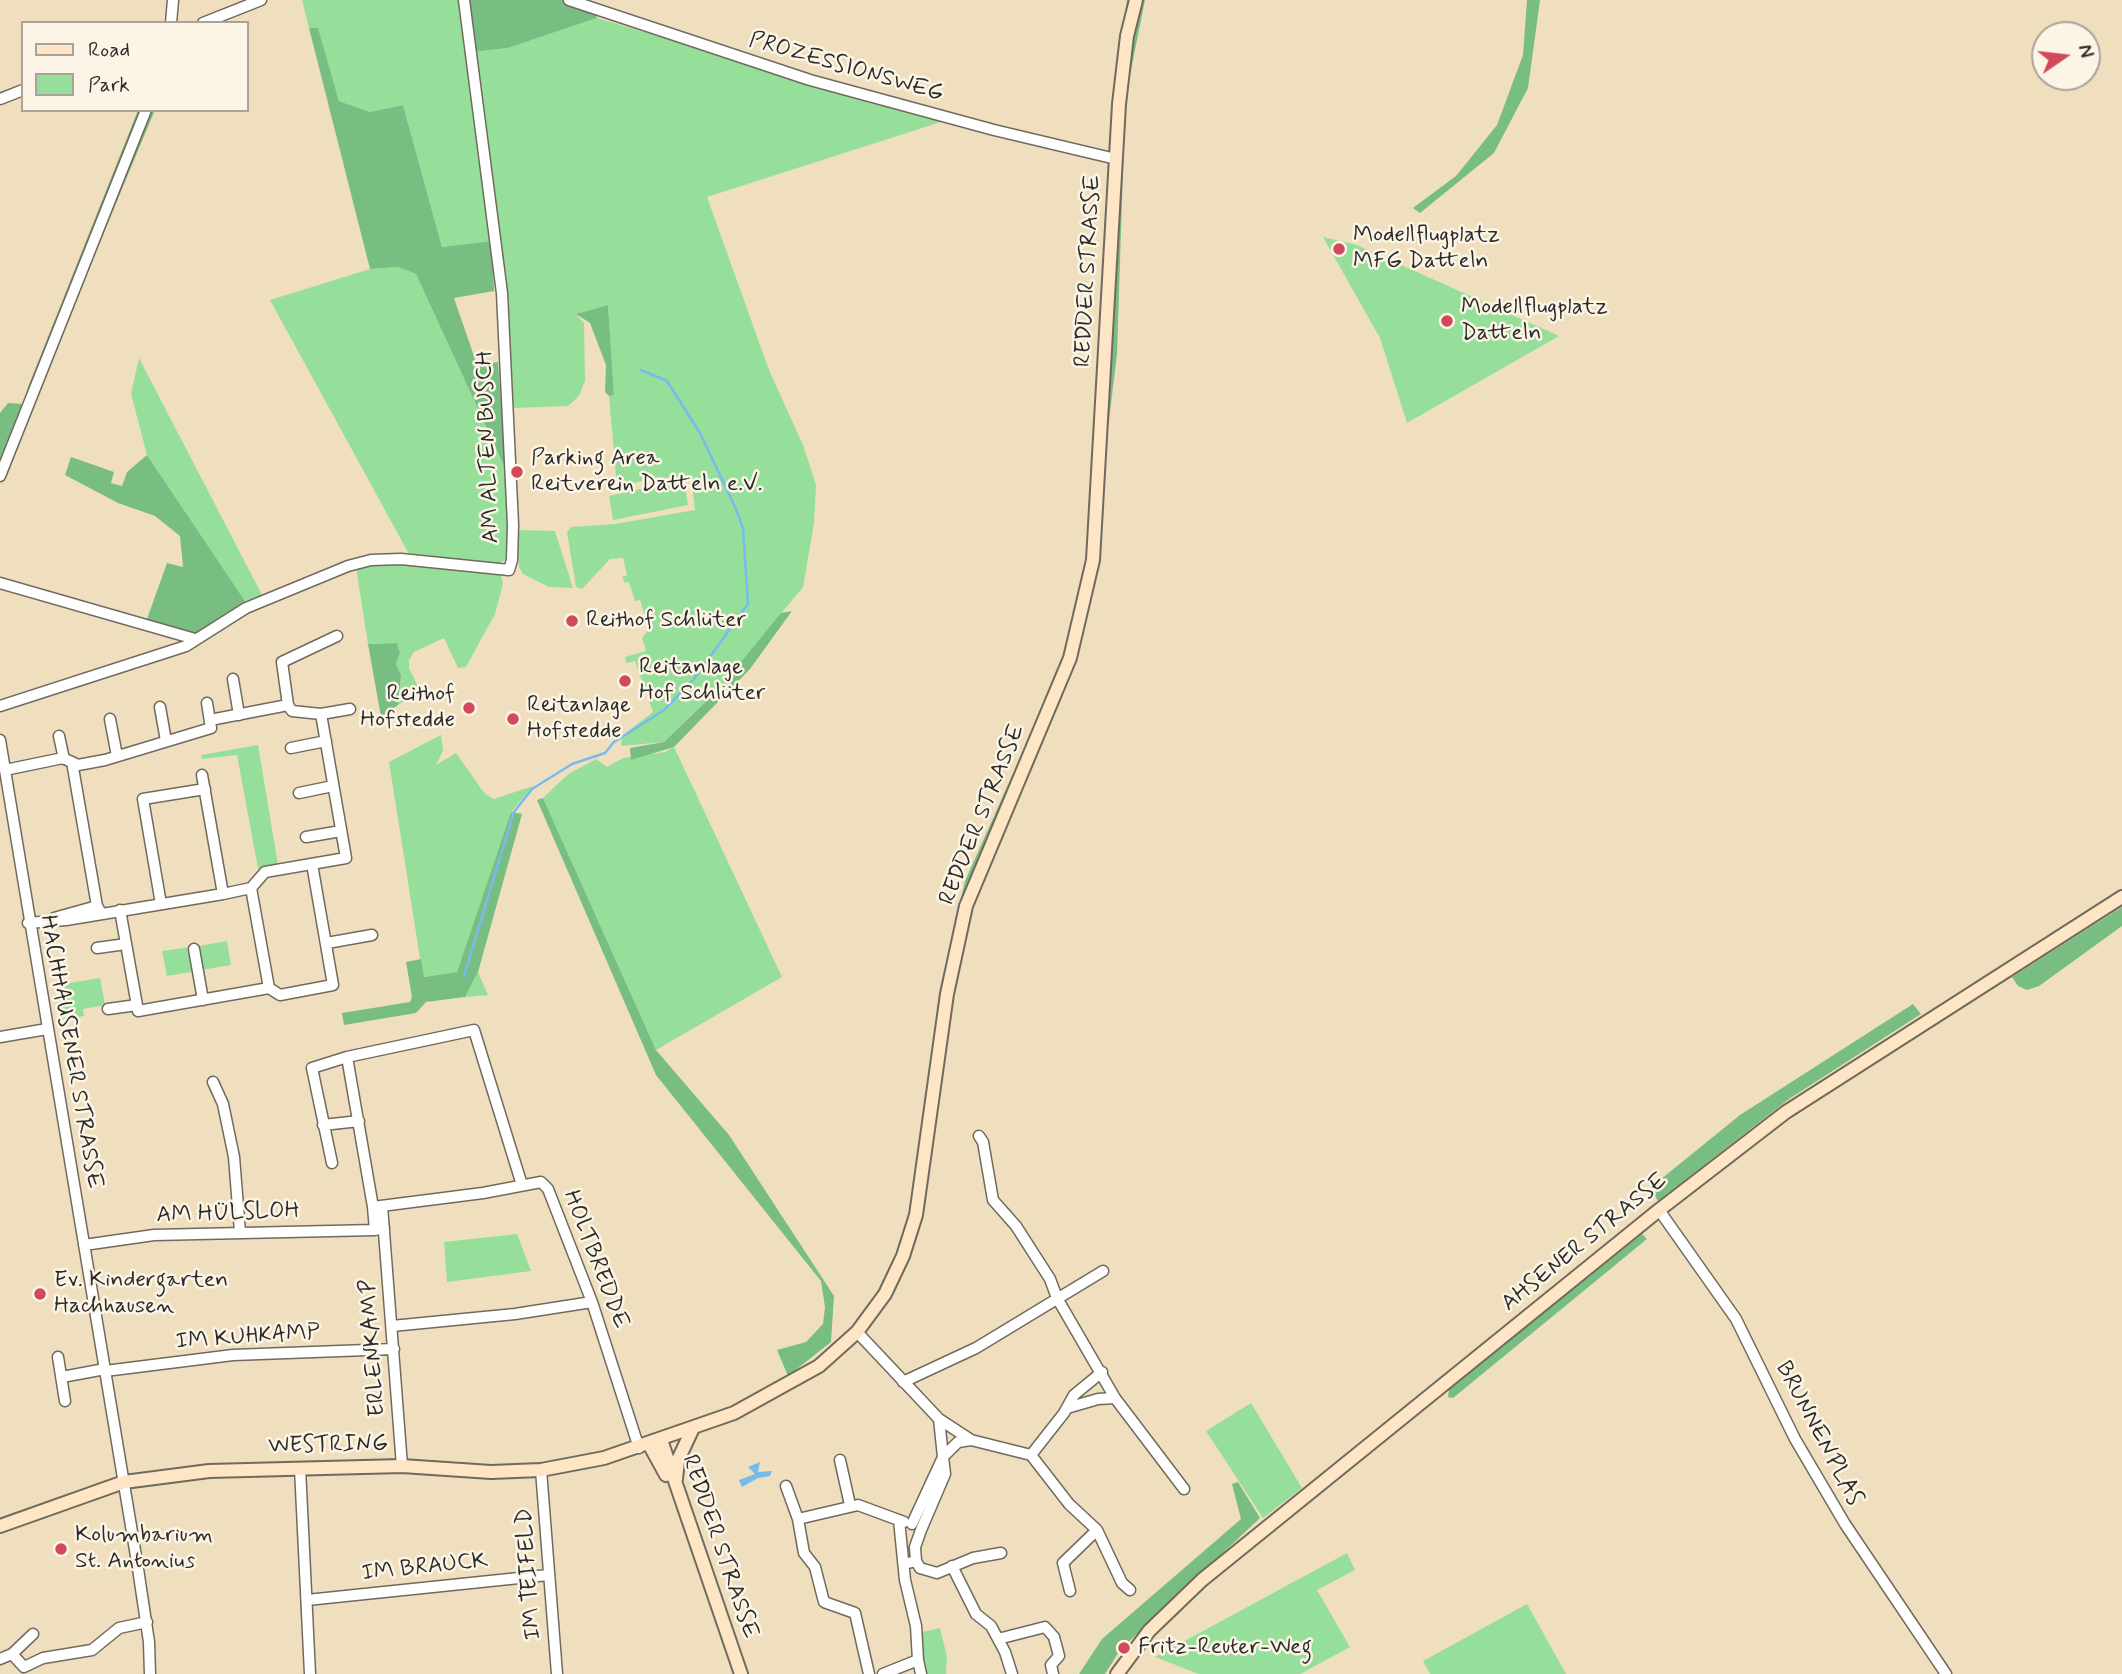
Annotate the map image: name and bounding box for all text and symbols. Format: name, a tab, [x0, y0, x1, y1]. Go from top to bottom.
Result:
legend	[21, 21, 248, 112]
north arrow	[2031, 21, 2101, 91]
street label: PROZESSIONSWEG	[746, 27, 946, 109]
text: Road	[88, 36, 130, 64]
text: N	[2071, 42, 2099, 60]
text: Park	[88, 71, 130, 99]
street label: REDDER STRASSE	[1070, 174, 1108, 368]
place label: Modellflugplatz MFG Datteln	[1353, 222, 1500, 276]
marker: Modellflugplatz MFG Datteln	[1331, 241, 1347, 257]
place label: Modellflugplatz Datteln	[1461, 294, 1608, 348]
marker: Modellflugplatz Datteln	[1439, 313, 1455, 329]
street label: AM ALTEN BUSCH	[472, 350, 506, 544]
place label: Parking Area Reitverein Datteln e.V.	[531, 445, 763, 499]
marker: Parking Area Reitverein Datteln e.V.	[509, 464, 525, 480]
place label: Reithof Schlüter	[586, 607, 746, 635]
marker: Reithof Schlüter	[564, 613, 580, 629]
place label: Reitanlage Hof Schlüter	[639, 654, 765, 708]
marker: Reitanlage Hof Schlüter	[617, 673, 633, 689]
place label: Reithof Hofstedde	[360, 681, 455, 735]
place label: Reitanlage Hofstedde	[527, 692, 631, 746]
marker: Reithof Hofstedde	[461, 700, 477, 716]
marker: Reitanlage Hofstedde	[505, 711, 521, 727]
street label: REDDER STRASSE	[934, 721, 1032, 909]
street label: HACHHAUSENER STRASSE	[32, 913, 108, 1191]
street label: AHSENER STRASSE	[1497, 1168, 1673, 1318]
street label: HOLTBREDDE	[556, 1187, 634, 1333]
street label: AM HÜLSLOH	[156, 1198, 300, 1230]
place label: Ev. Kindergarten Hachhausen	[54, 1267, 228, 1321]
street label: ERLENKAMP	[355, 1278, 393, 1418]
marker: Ev. Kindergarten Hachhausen	[32, 1286, 48, 1302]
street label: IM KUHKAMP	[175, 1319, 321, 1357]
street label: BRUNNENPLAS	[1768, 1357, 1868, 1511]
street label: WESTRING	[268, 1431, 388, 1461]
street label: REDDER STRASSE	[675, 1451, 763, 1643]
street label: IM TEIFELD	[512, 1507, 548, 1641]
place label: Kolumbarium St. Antonius	[75, 1522, 213, 1576]
marker: Kolumbarium St. Antonius	[53, 1541, 69, 1557]
street label: IM BRAUCK	[361, 1548, 489, 1588]
place label: Fritz-Reuter-Weg	[1138, 1634, 1312, 1662]
marker: Fritz-Reuter-Weg	[1116, 1640, 1132, 1656]

